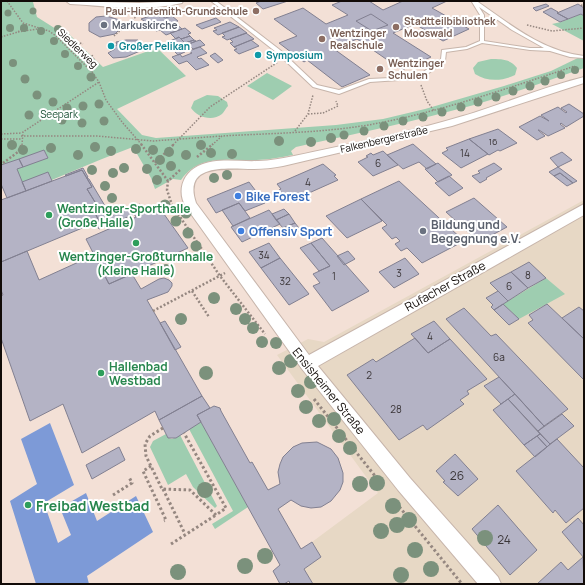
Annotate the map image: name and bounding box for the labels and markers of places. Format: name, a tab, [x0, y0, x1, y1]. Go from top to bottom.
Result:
place label: Paul-Hindemith-Grundschule	[106, 4, 248, 18]
marker: Paul-Hindemith-Grundschule	[251, 6, 261, 16]
place label: Stadtteilbibliothek Mooswald	[404, 14, 496, 40]
place label: Markuskirche	[112, 18, 177, 32]
marker: Markuskirche	[99, 20, 109, 30]
marker: Stadtteilbibliothek Mooswald	[391, 22, 401, 32]
place label: Wentzinger Realschule	[330, 26, 386, 52]
marker: Wentzinger Realschule	[317, 34, 327, 44]
place label: Großer Pelikan	[119, 39, 190, 53]
marker: Großer Pelikan	[106, 41, 116, 51]
place label: Symposium	[266, 48, 323, 62]
marker: Symposium	[253, 50, 263, 60]
place label: Wentzinger Schulen	[388, 56, 444, 82]
marker: Wentzinger Schulen	[375, 64, 385, 74]
place label: Bike Forest	[246, 188, 310, 205]
marker: Bike Forest	[233, 191, 243, 201]
place label: Wentzinger-Sporthalle (Große Halle)	[57, 200, 191, 231]
marker: Wentzinger-Sporthalle (Große Halle)	[44, 210, 54, 220]
place label: Bildung und Begegnung e.V.	[431, 216, 521, 247]
place label: Offensiv Sport	[249, 223, 332, 240]
marker: Offensiv Sport	[236, 226, 246, 236]
marker: Bildung und Begegnung e.V.	[418, 226, 428, 236]
marker: Wentzinger-Großturnhalle (Kleine Halle)	[131, 238, 141, 248]
place label: Wentzinger-Großturnhalle (Kleine Halle)	[59, 248, 213, 279]
place label: Hallenbad Westbad	[109, 358, 168, 389]
marker: Hallenbad Westbad	[96, 368, 106, 378]
place label: Freibad Westbad	[36, 496, 149, 515]
marker: Freibad Westbad	[23, 500, 33, 510]

